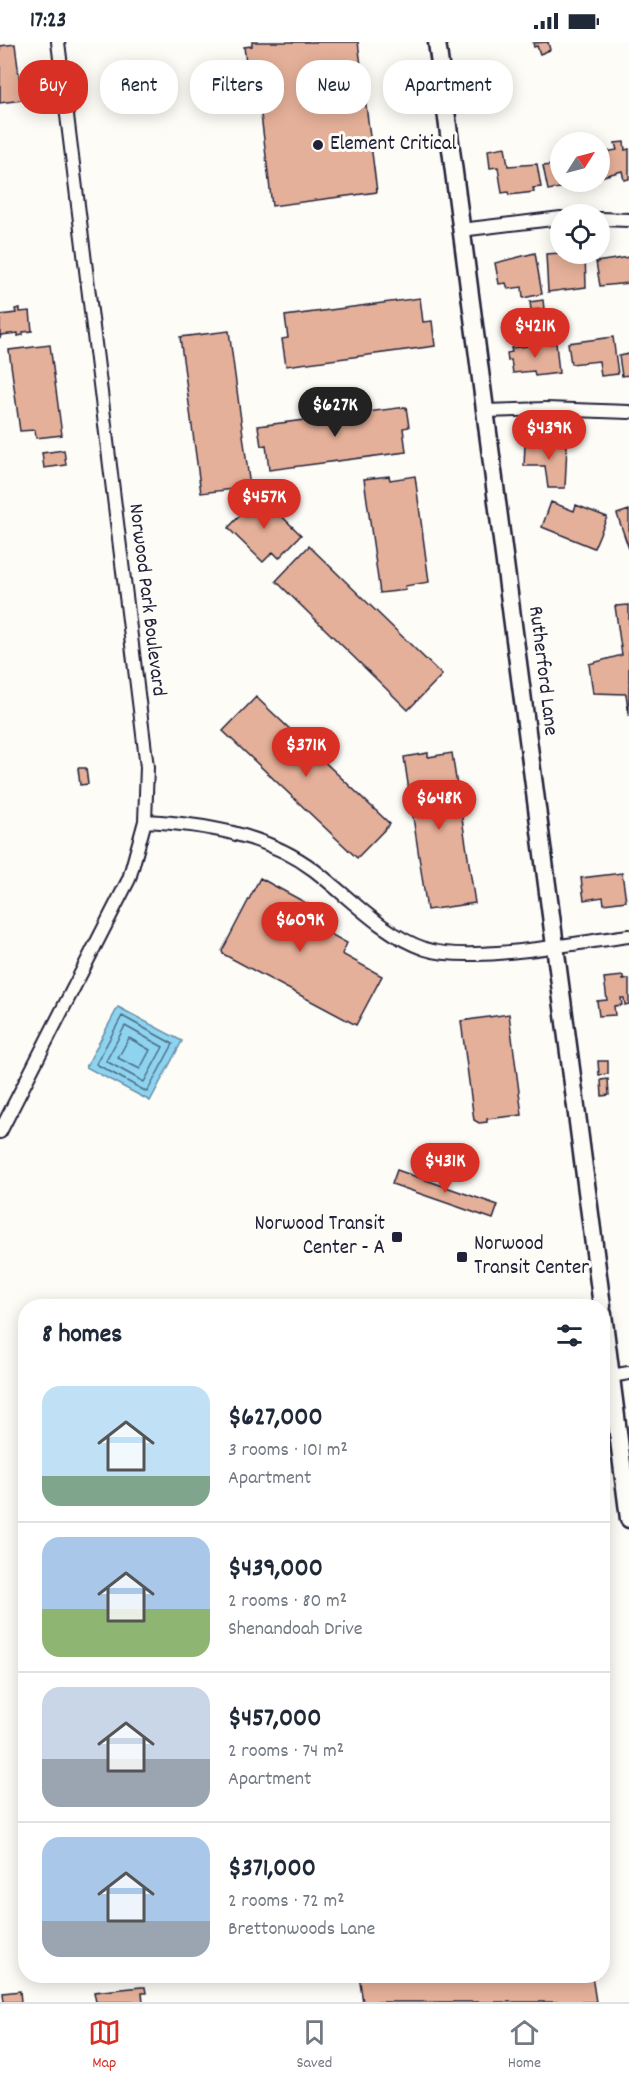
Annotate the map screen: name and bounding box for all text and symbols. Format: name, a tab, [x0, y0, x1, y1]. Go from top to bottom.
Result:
text: 17:23	[30, 6, 66, 37]
chip: Buy	[18, 60, 88, 114]
chip: Rent	[100, 60, 178, 114]
chip: Filters	[190, 60, 284, 114]
chip: New	[296, 60, 371, 114]
chip: Apartment	[383, 60, 513, 114]
place label: Element Critical	[330, 130, 457, 160]
north arrow	[550, 132, 610, 192]
map controls	[550, 132, 610, 264]
marker: Element Critical	[311, 138, 325, 152]
button: locate	[550, 204, 610, 264]
pin: $421K	[493, 308, 577, 359]
text: $421K	[515, 313, 555, 341]
pin: $627K	[293, 387, 377, 438]
text: $627K	[312, 392, 358, 420]
pin: $439K	[507, 410, 591, 461]
text: $439K	[526, 415, 572, 443]
pin: $457K	[222, 479, 306, 530]
text: $457K	[242, 484, 286, 512]
street label: Norwood Park Boulevard	[119, 502, 173, 698]
street label: Rutherford Lane	[519, 605, 565, 737]
pin: $371K	[264, 727, 348, 778]
text: $371K	[286, 732, 326, 760]
pin: $648K	[397, 780, 481, 831]
text: $648K	[416, 785, 462, 813]
pin: $609K	[258, 902, 342, 953]
text: $609K	[275, 907, 325, 935]
pin: $431K	[403, 1143, 487, 1194]
text: $431K	[425, 1148, 465, 1176]
place label: Norwood Transit Center - A	[254, 1210, 385, 1264]
marker: Norwood Transit Center - A	[390, 1230, 404, 1244]
place label: Norwood Transit Center	[474, 1230, 589, 1284]
marker: Norwood Transit Center	[455, 1250, 469, 1264]
text: 8 homes	[42, 1317, 122, 1354]
icon: filters	[553, 1319, 586, 1352]
text: $627,000	[228, 1400, 323, 1437]
icon: home	[90, 1410, 162, 1482]
text: 3 rooms · 101 m²	[228, 1437, 348, 1465]
text: Apartment	[228, 1465, 311, 1493]
text: $439,000	[228, 1551, 323, 1588]
icon: home	[90, 1561, 162, 1633]
text: 2 rooms · 80 m²	[228, 1588, 347, 1616]
text: Shenandoah Drive	[228, 1616, 363, 1644]
text: $457,000	[228, 1701, 321, 1738]
icon: home	[90, 1711, 162, 1783]
text: 2 rooms · 74 m²	[228, 1738, 344, 1766]
text: Apartment	[228, 1766, 311, 1794]
text: $371,000	[228, 1851, 316, 1888]
icon: home	[90, 1861, 162, 1933]
text: 2 rooms · 72 m²	[228, 1888, 344, 1916]
text: Brettonwoods Lane	[228, 1916, 375, 1944]
tab: Map	[88, 2016, 121, 2075]
tab: Saved	[296, 2016, 332, 2075]
tab: Home	[508, 2016, 541, 2075]

